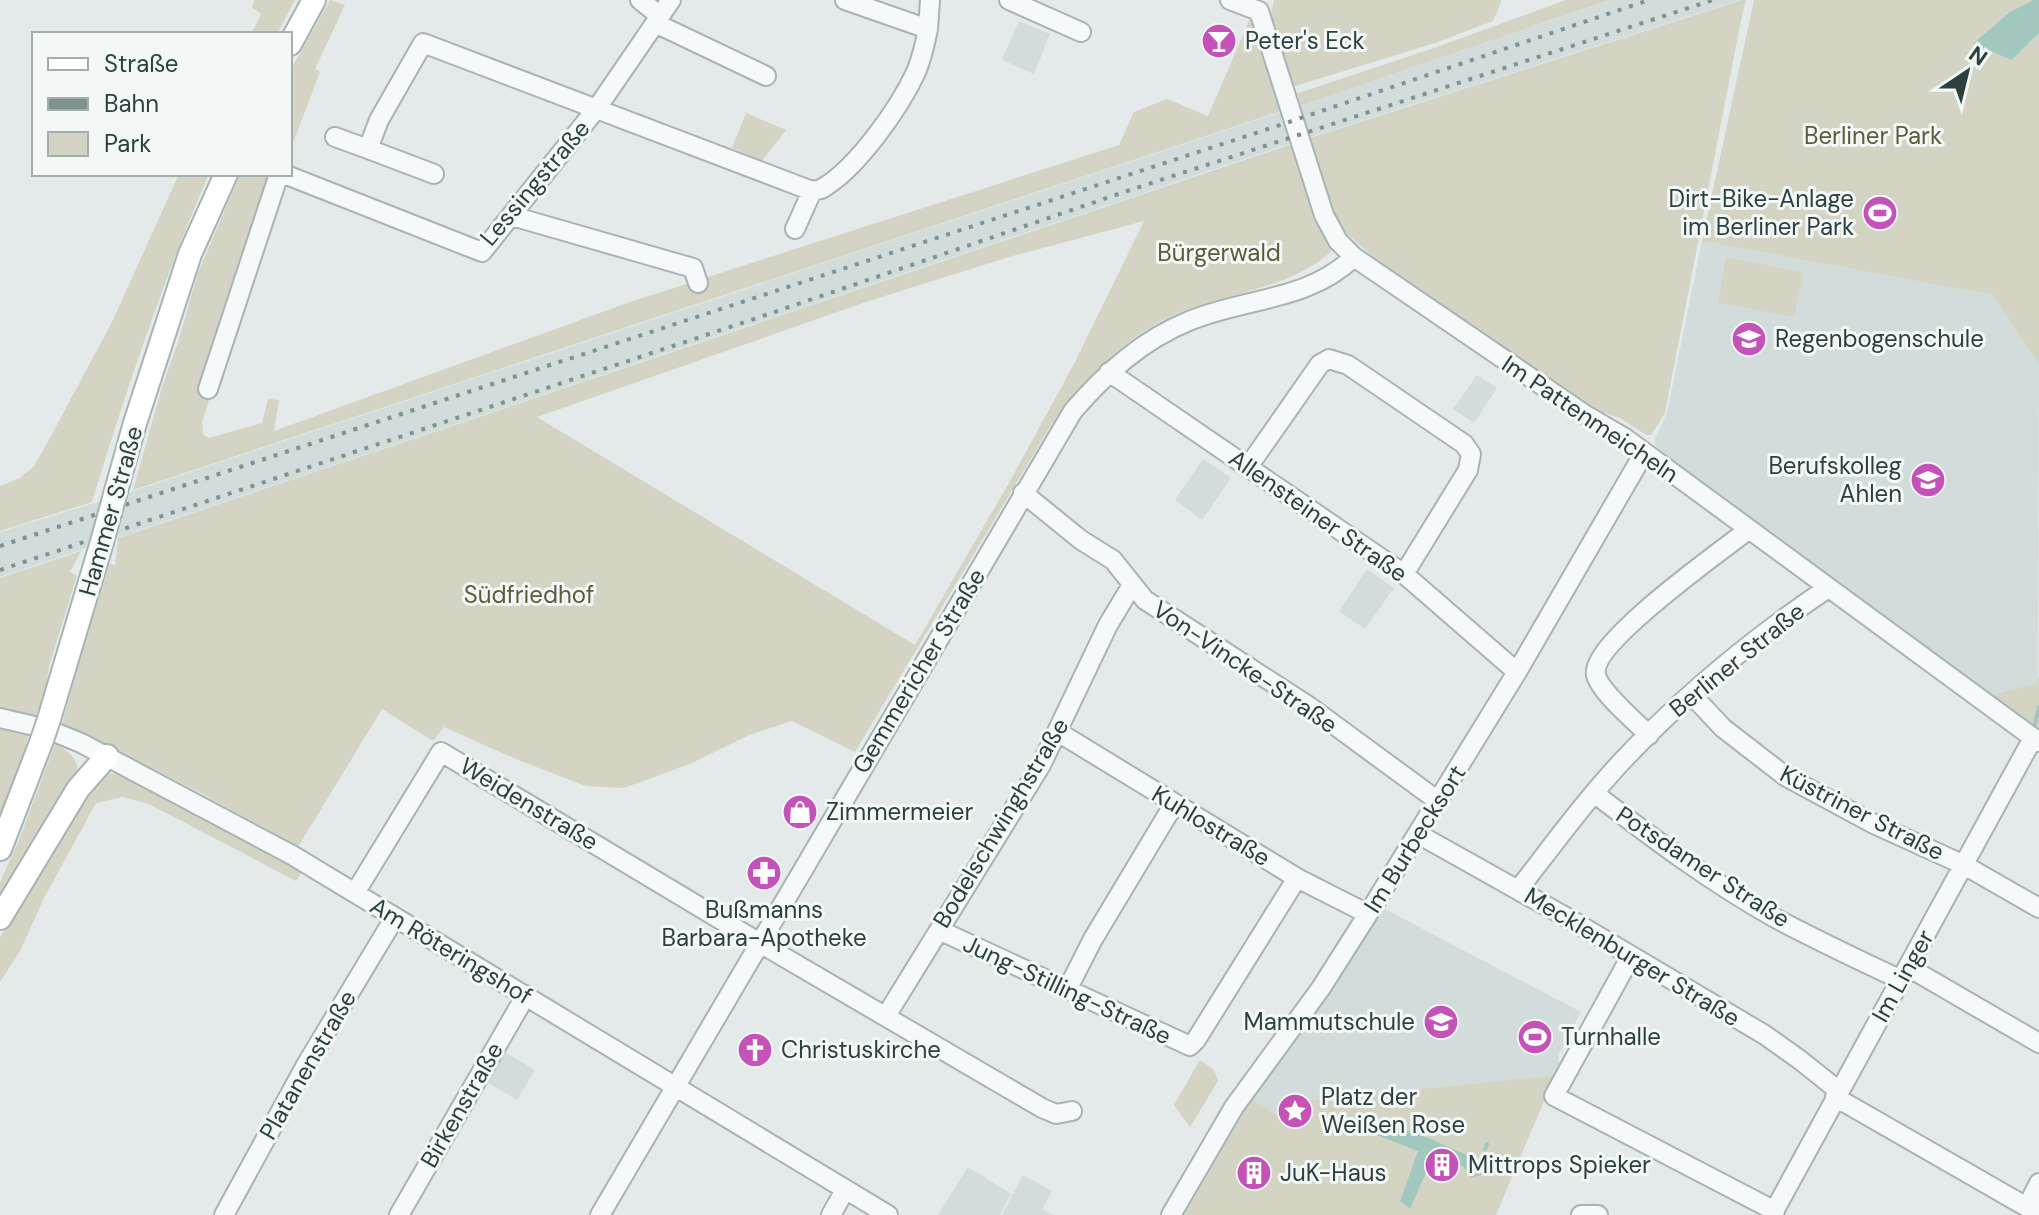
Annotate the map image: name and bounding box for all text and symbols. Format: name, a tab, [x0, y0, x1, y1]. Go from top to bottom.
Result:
bar icon: Peter's Eck	[1200, 22, 1238, 60]
place label: Peter's Eck	[1245, 25, 1365, 56]
legend	[32, 32, 292, 176]
north arrow	[1927, 32, 2007, 112]
text: N	[1963, 40, 1993, 73]
text: Straße	[104, 48, 178, 79]
text: Bahn	[104, 88, 159, 119]
street label: Lessingstraße	[473, 113, 596, 252]
park label: Berliner Park	[1804, 120, 1942, 151]
text: Park	[104, 128, 151, 159]
place label: Dirt-Bike-Anlage im Berliner Park	[1668, 183, 1854, 242]
sports icon: Dirt-Bike-Anlage im Berliner Park	[1861, 194, 1899, 232]
park label: Bürgerwald	[1157, 237, 1281, 268]
school or university icon: Regenbogenschule	[1730, 320, 1768, 358]
place label: Regenbogenschule	[1775, 323, 1984, 354]
street label: Im Pattenmeicheln	[1496, 348, 1685, 489]
street label: Hammer Straße	[71, 422, 150, 599]
street label: Allensteiner Straße	[1223, 442, 1414, 589]
place label: Berufskolleg Ahlen	[1768, 450, 1902, 509]
school or university icon: Berufskolleg Ahlen	[1909, 461, 1947, 499]
street label: Gemmericher Straße	[845, 563, 992, 779]
park label: Südfriedhof	[464, 579, 594, 610]
street label: Von-Vincke-Straße	[1147, 593, 1344, 740]
street label: Berliner Straße	[1663, 596, 1811, 724]
street label: Bodelschwinghstraße	[926, 712, 1076, 933]
street label: Weidenstraße	[454, 750, 604, 857]
street label: Küstriner Straße	[1775, 758, 1949, 867]
street label: Im Burbecksort	[1357, 759, 1472, 919]
street label: Kuhlostraße	[1146, 778, 1276, 873]
shop icon: Zimmermeier	[781, 793, 819, 831]
place label: Zimmermeier	[826, 796, 973, 827]
street label: Potsdamer Straße	[1610, 799, 1796, 934]
pharmacy icon: Bußmanns Barbara-Apotheke	[745, 854, 783, 892]
street label: Mecklenburger Straße	[1519, 880, 1746, 1033]
street label: Am Röteringshof	[365, 890, 538, 1011]
place label: Bußmanns Barbara-Apotheke	[661, 894, 867, 953]
street label: Im Linger	[1865, 924, 1941, 1027]
street label: Jung-Stilling-Straße	[958, 928, 1176, 1051]
street label: Platanenstraße	[252, 984, 363, 1145]
school or university icon: Mammutschule	[1422, 1003, 1460, 1041]
place label: Mammutschule	[1244, 1006, 1415, 1037]
sports icon: Turnhalle	[1516, 1018, 1554, 1056]
place label: Turnhalle	[1561, 1021, 1661, 1052]
church icon: Christuskirche	[736, 1031, 774, 1069]
place label: Christuskirche	[781, 1034, 941, 1065]
street label: Birkenstraße	[413, 1036, 510, 1173]
place label: Platz der Weißen Rose	[1321, 1081, 1465, 1140]
place icon: Platz der Weißen Rose	[1276, 1092, 1314, 1130]
building icon: Mittrops Spieker	[1423, 1146, 1461, 1184]
place label: Mittrops Spieker	[1468, 1149, 1651, 1180]
building icon: JuK-Haus	[1235, 1154, 1273, 1192]
place label: JuK-Haus	[1280, 1157, 1387, 1188]

